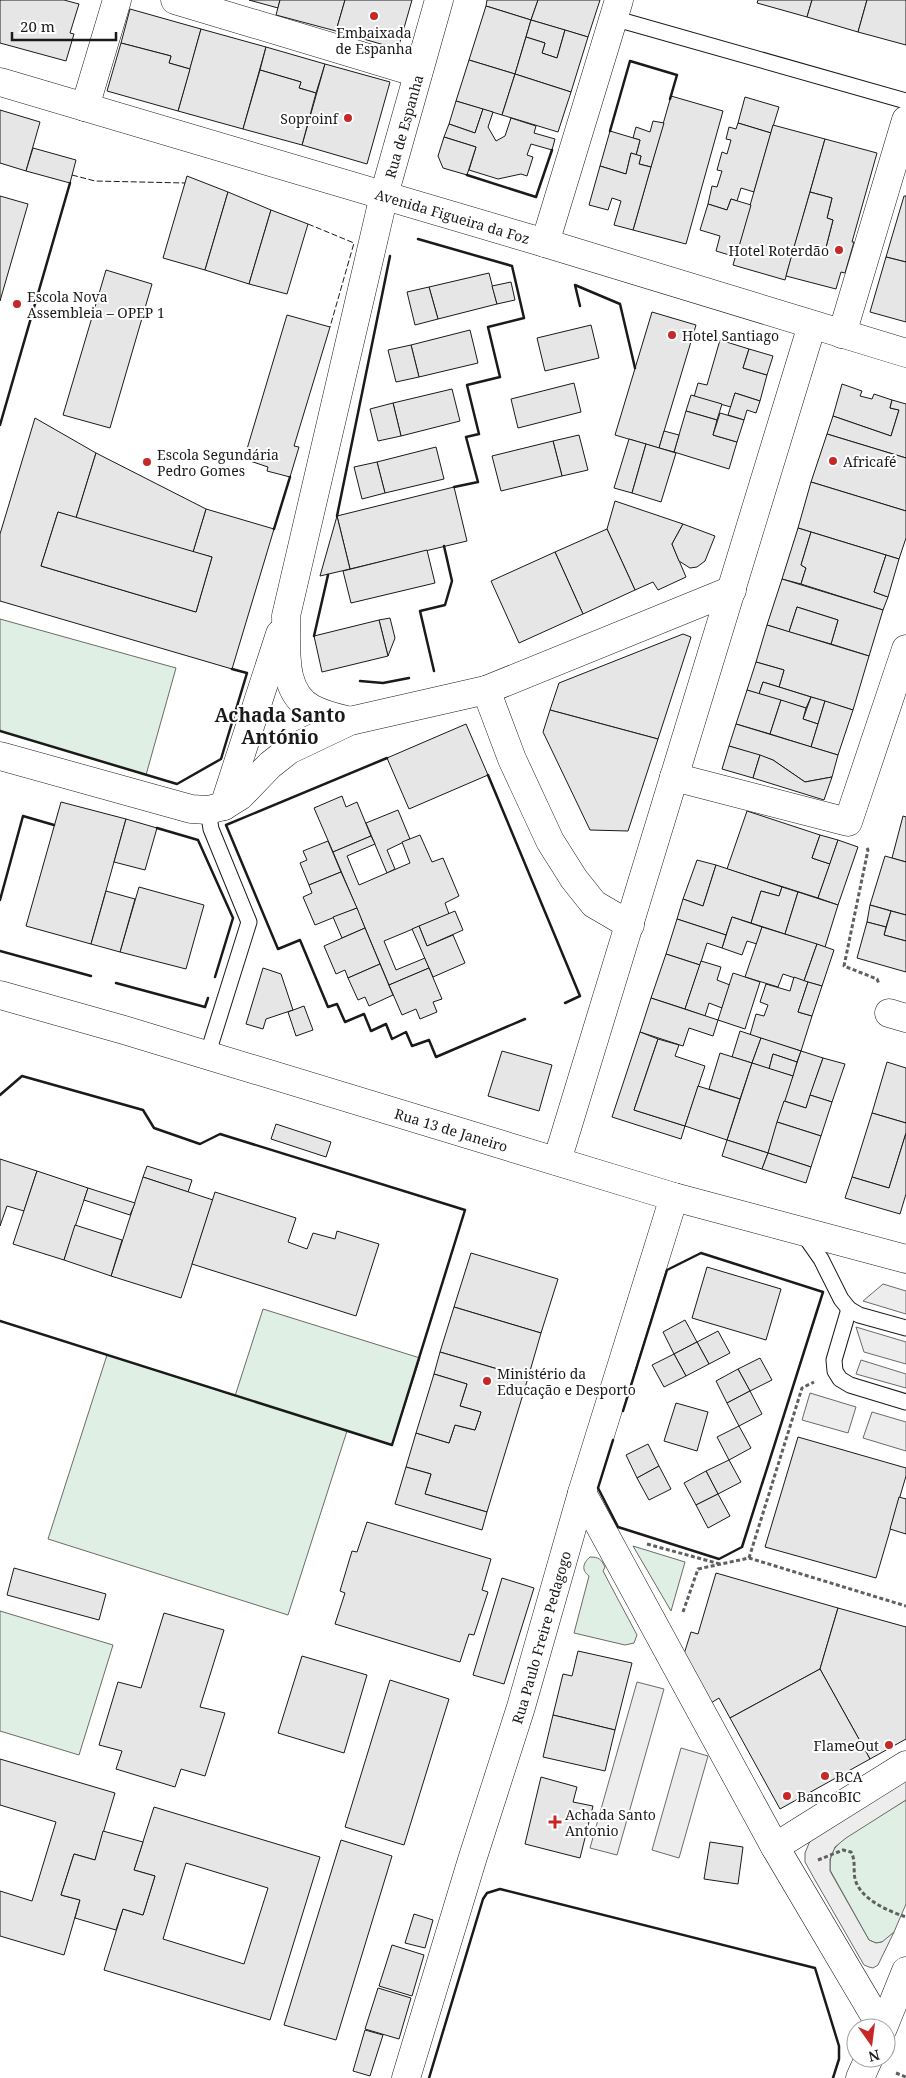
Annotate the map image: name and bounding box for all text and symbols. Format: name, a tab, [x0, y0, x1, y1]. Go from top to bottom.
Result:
scale bar	[12, 10, 116, 42]
marker: Embaixada de Espanha	[368, 10, 380, 22]
text: 20 m	[20, 16, 55, 36]
place label: Embaixada de Espanha	[335, 23, 413, 58]
street label: Rua de Espanha	[380, 72, 427, 180]
place label: Soproinf	[280, 109, 340, 128]
marker: Soproinf	[342, 112, 354, 124]
street label: Avenida Figueira da Foz	[373, 184, 532, 248]
place label: Hotel Roterdão	[729, 241, 829, 260]
marker: Hotel Roterdão	[833, 244, 845, 256]
place label: Escola Nova Assembleia – OPEP 1	[27, 287, 165, 322]
marker: Escola Nova Assembleia – OPEP 1	[11, 298, 23, 310]
place label: Hotel Santiago	[682, 326, 779, 345]
marker: Hotel Santiago	[666, 329, 678, 341]
place label: Escola Segundária Pedro Gomes	[157, 445, 279, 480]
place label: Africafé	[843, 452, 897, 471]
marker: Africafé	[827, 455, 839, 467]
marker: Escola Segundária Pedro Gomes	[141, 456, 153, 468]
district label: Achada Santo António	[214, 702, 346, 750]
street label: Rua 13 de Janeiro	[393, 1103, 510, 1156]
place label: Ministério da Educação e Desporto	[497, 1364, 636, 1399]
marker: Ministério da Educação e Desporto	[481, 1375, 493, 1387]
street label: Rua Paulo Freire Pedagogo	[507, 1548, 575, 1726]
place label: FlameOut	[814, 1736, 879, 1755]
marker: FlameOut	[883, 1739, 895, 1751]
place label: BCA	[835, 1767, 863, 1786]
marker: BCA	[819, 1770, 831, 1782]
place label: BancoBIC	[797, 1787, 861, 1806]
marker: BancoBIC	[781, 1790, 793, 1802]
place label: Achada Santo Antonio	[565, 1805, 656, 1840]
marker: Achada Santo Antonio	[549, 1816, 561, 1828]
north arrow	[846, 2018, 896, 2068]
text: N	[867, 2046, 882, 2067]

